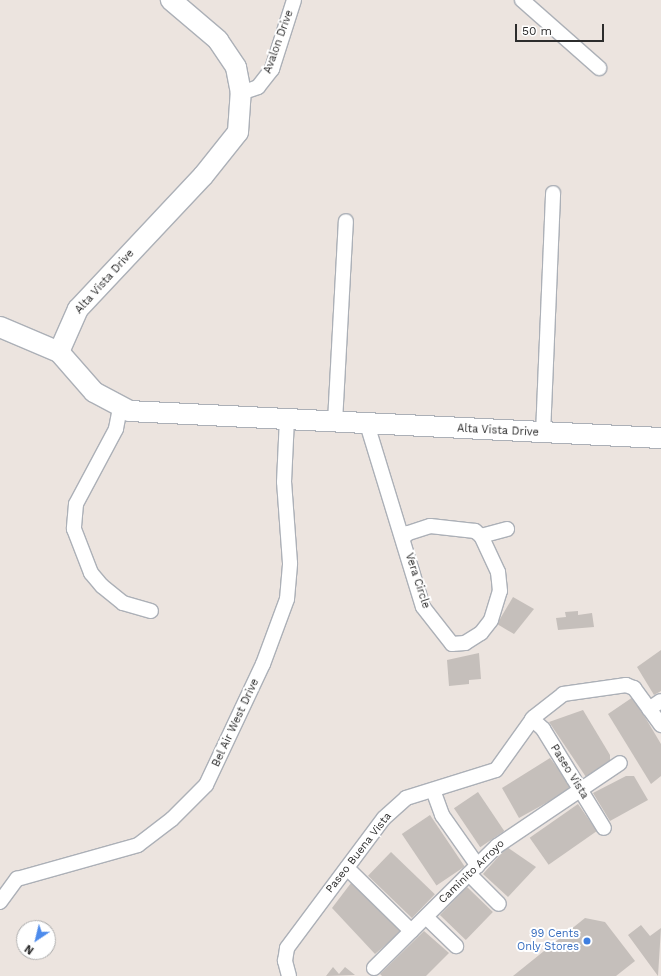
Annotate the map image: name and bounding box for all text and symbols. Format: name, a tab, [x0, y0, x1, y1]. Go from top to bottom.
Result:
street label: Avalon Drive	[261, 8, 297, 76]
scale bar	[517, 16, 606, 42]
text: 50 m	[522, 24, 552, 38]
street label: Alta Vista Drive	[72, 247, 138, 317]
street label: Alta Vista Drive	[456, 422, 540, 440]
street label: Vera Circle	[402, 551, 432, 611]
street label: Bel Air West Drive	[209, 676, 263, 770]
street label: Paseo Vista	[547, 742, 591, 802]
street label: Paseo Buena Vista	[323, 810, 395, 896]
street label: Caminito Arroyo	[436, 837, 508, 907]
north arrow	[16, 920, 56, 960]
place label: 99 Cents Only Stores	[517, 928, 579, 954]
marker: 99 Cents Only Stores	[582, 936, 592, 946]
text: N	[22, 942, 36, 957]

